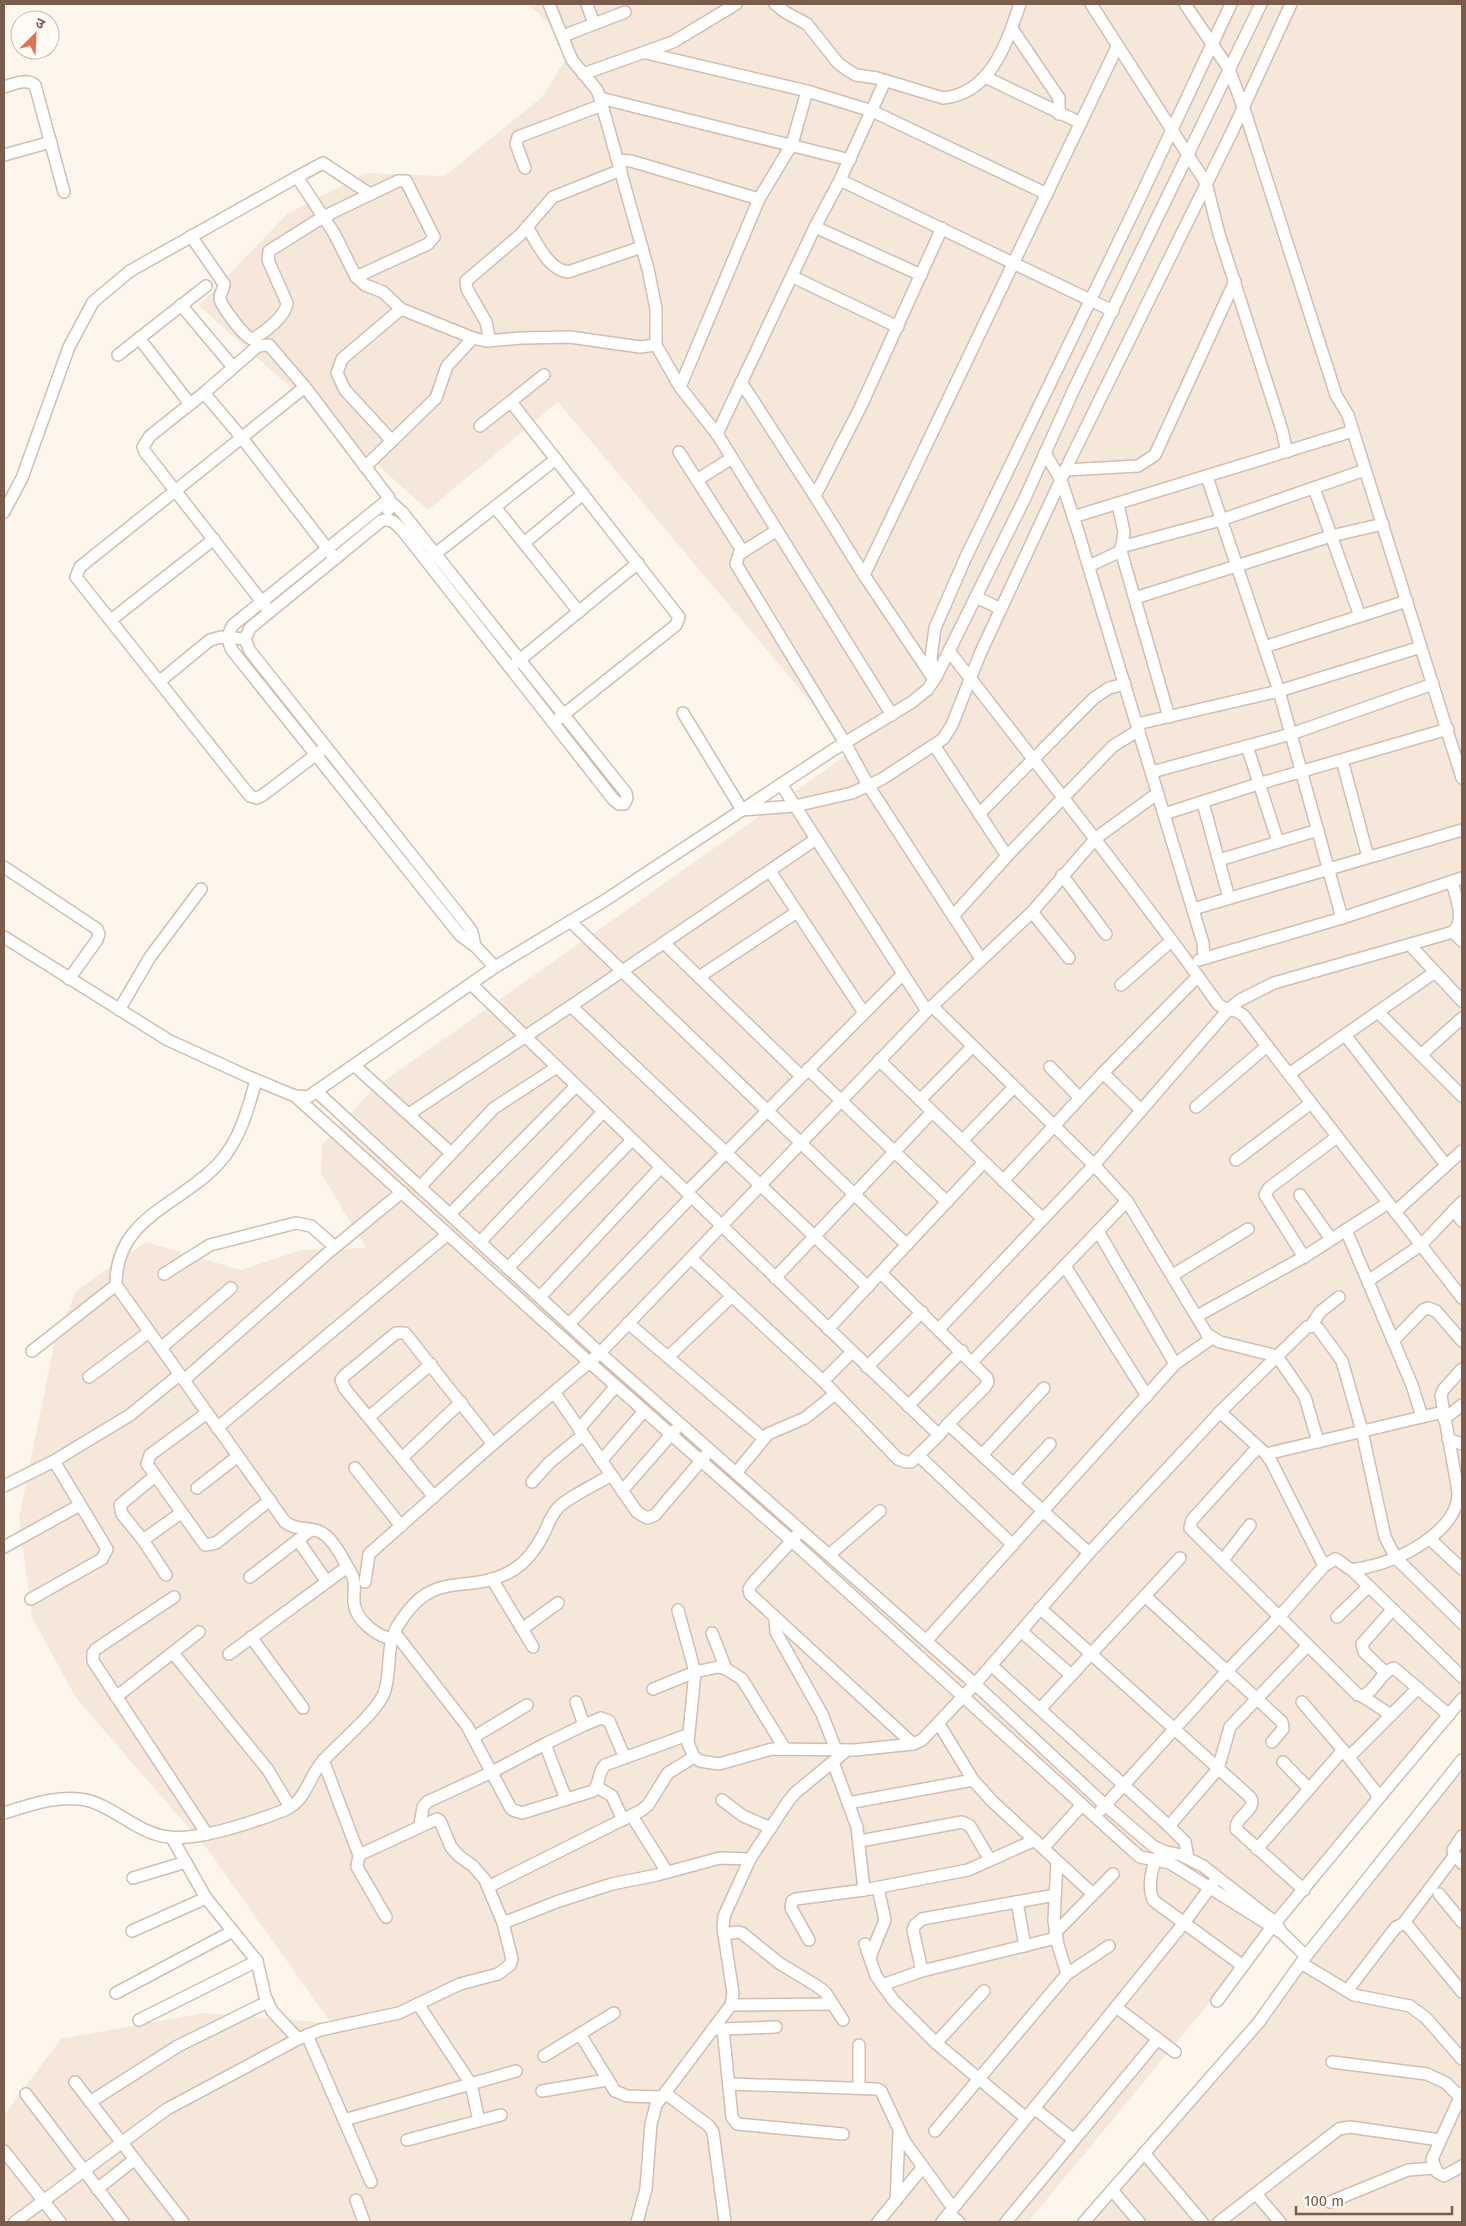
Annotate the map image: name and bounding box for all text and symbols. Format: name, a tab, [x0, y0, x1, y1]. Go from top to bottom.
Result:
north arrow	[10, 10, 60, 60]
text: उ	[33, 14, 48, 33]
scale bar	[1296, 2184, 1452, 2216]
text: 100 m	[1304, 2192, 1344, 2210]

